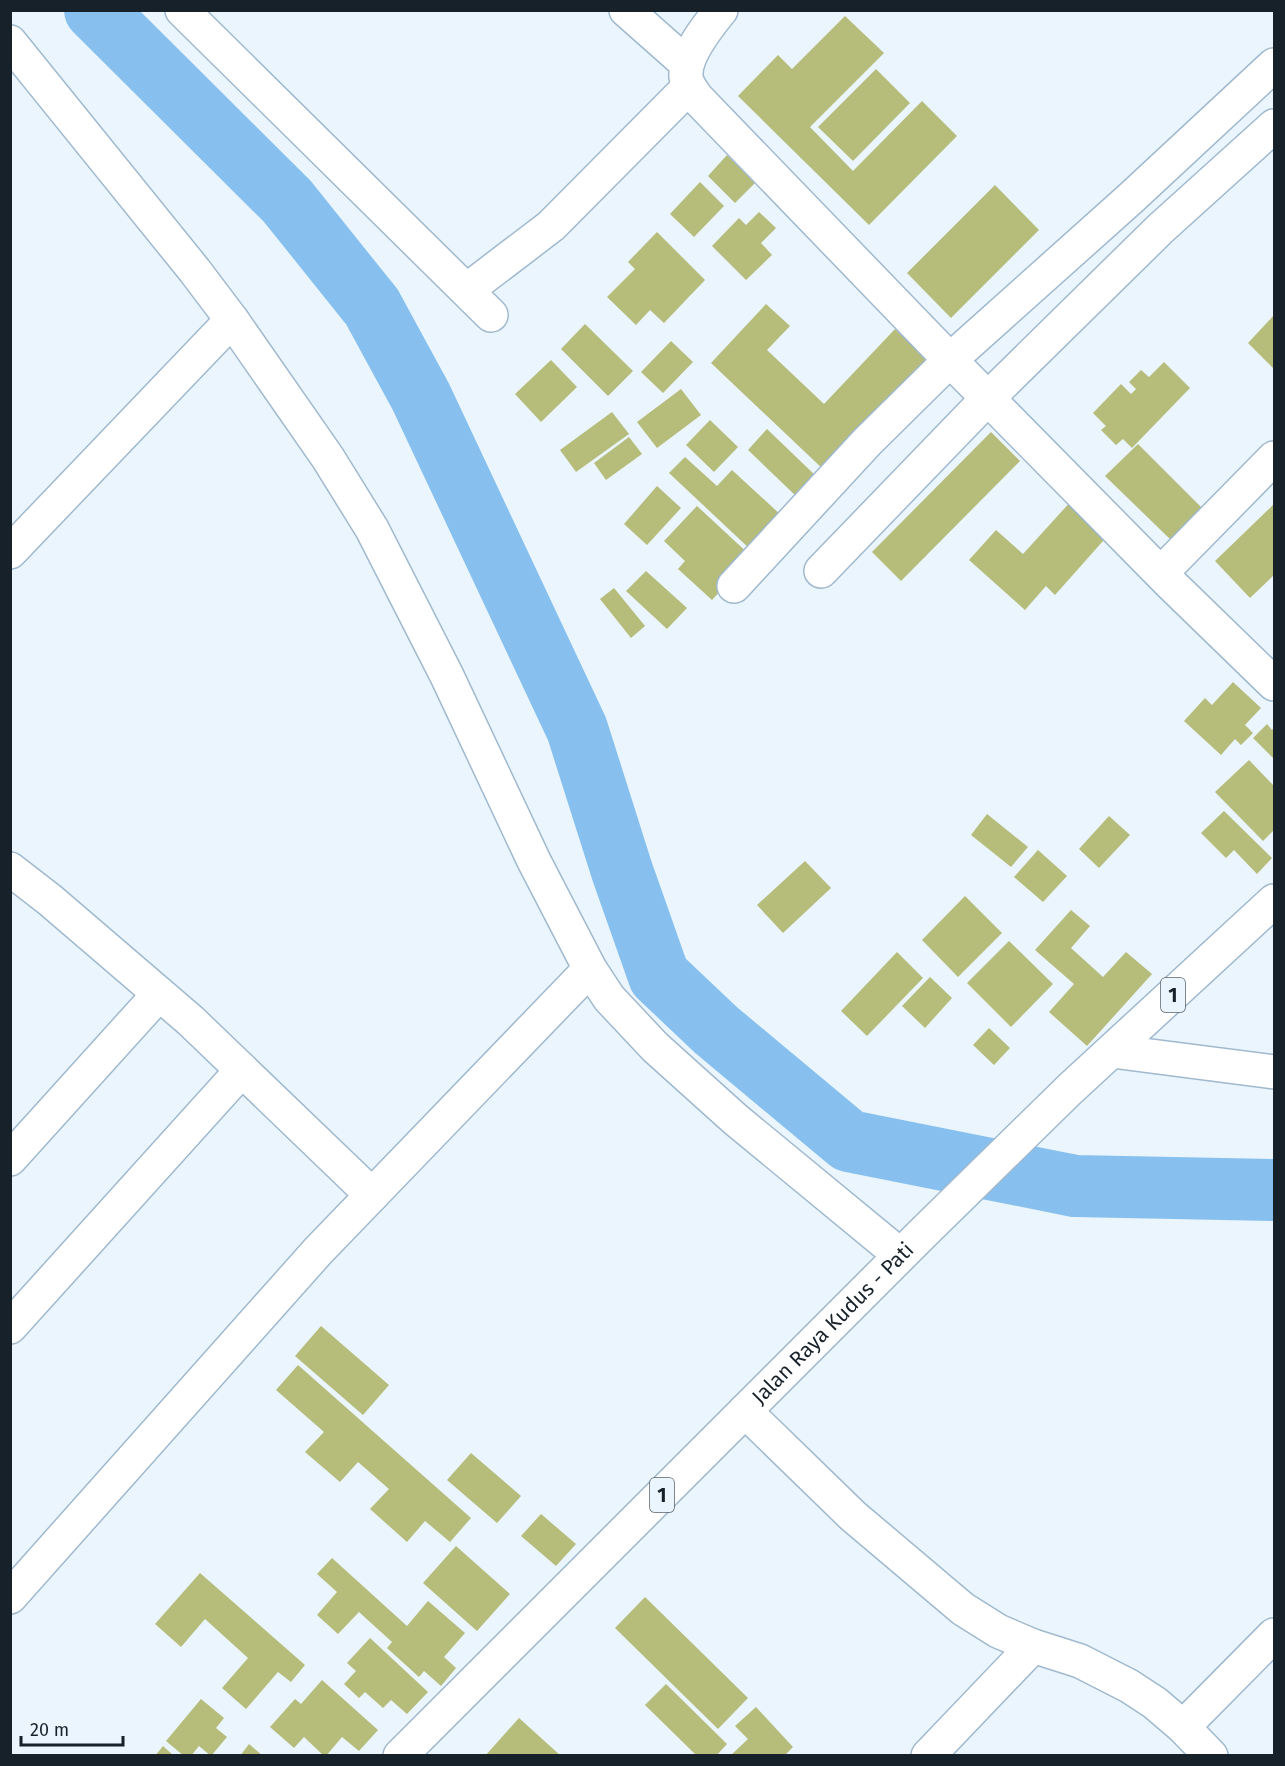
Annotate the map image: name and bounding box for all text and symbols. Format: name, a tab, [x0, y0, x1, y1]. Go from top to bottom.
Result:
road number: 1	[1161, 978, 1185, 1012]
street label: Jalan Raya Kudus - Pati	[746, 1237, 919, 1410]
road number: 1	[650, 1478, 674, 1512]
scale bar	[21, 1709, 123, 1747]
text: 20 m	[30, 1719, 69, 1741]

